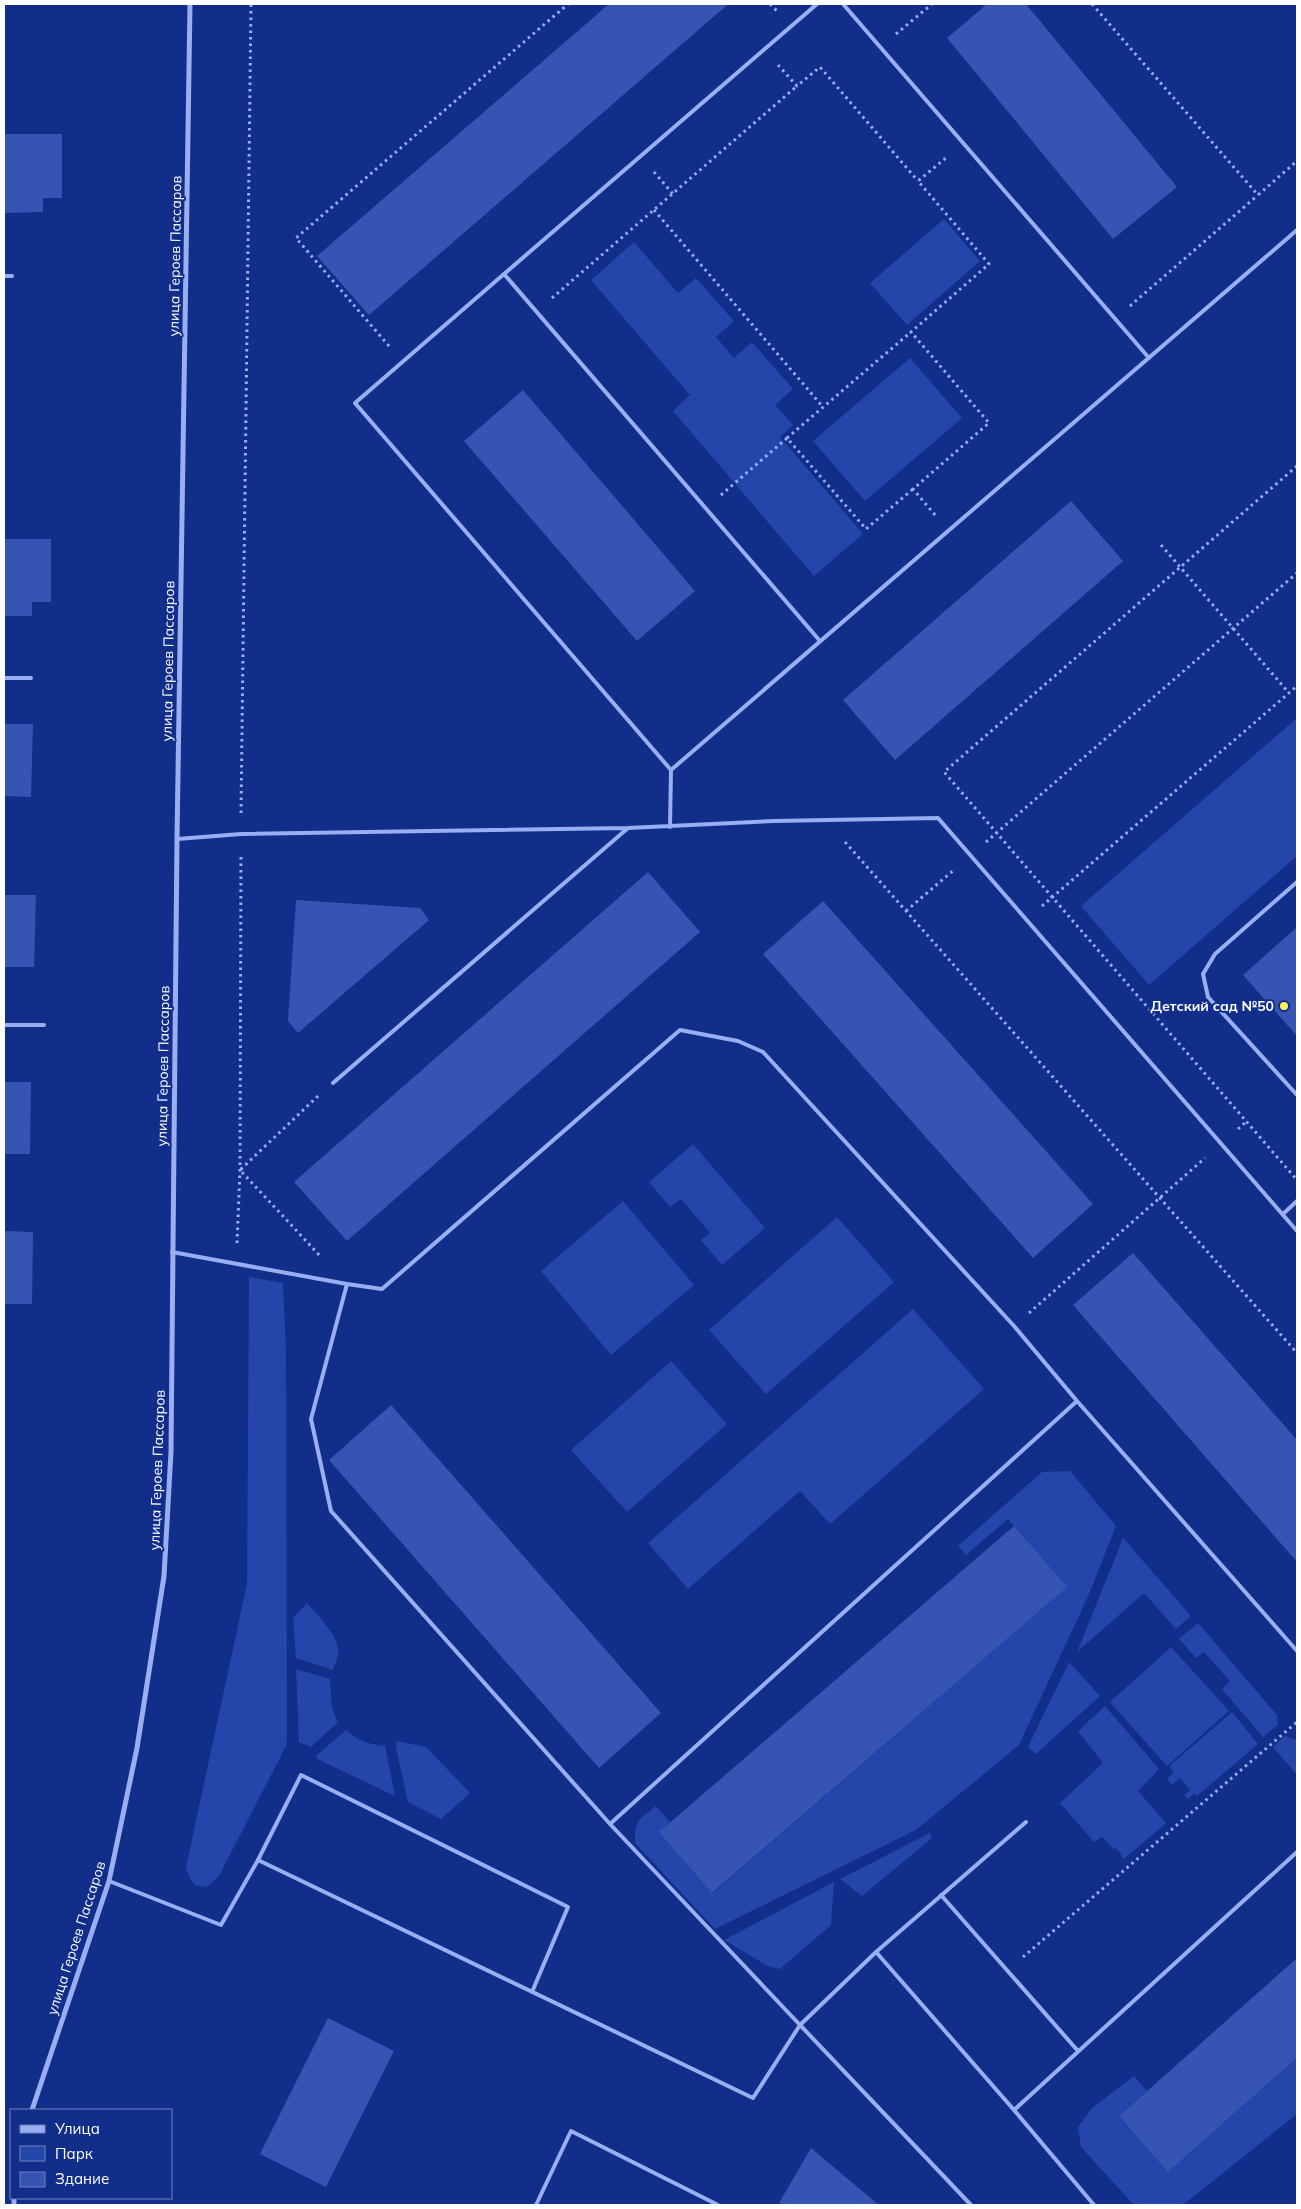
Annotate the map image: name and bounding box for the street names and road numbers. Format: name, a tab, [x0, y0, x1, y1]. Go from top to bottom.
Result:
street label: улица Героев Пассаров	[165, 175, 185, 336]
street label: улица Героев Пассаров	[158, 580, 178, 741]
street label: улица Героев Пассаров	[153, 985, 173, 1146]
street label: улица Героев Пассаров	[145, 1389, 169, 1551]
street label: улица Героев Пассаров	[43, 1859, 109, 2017]

